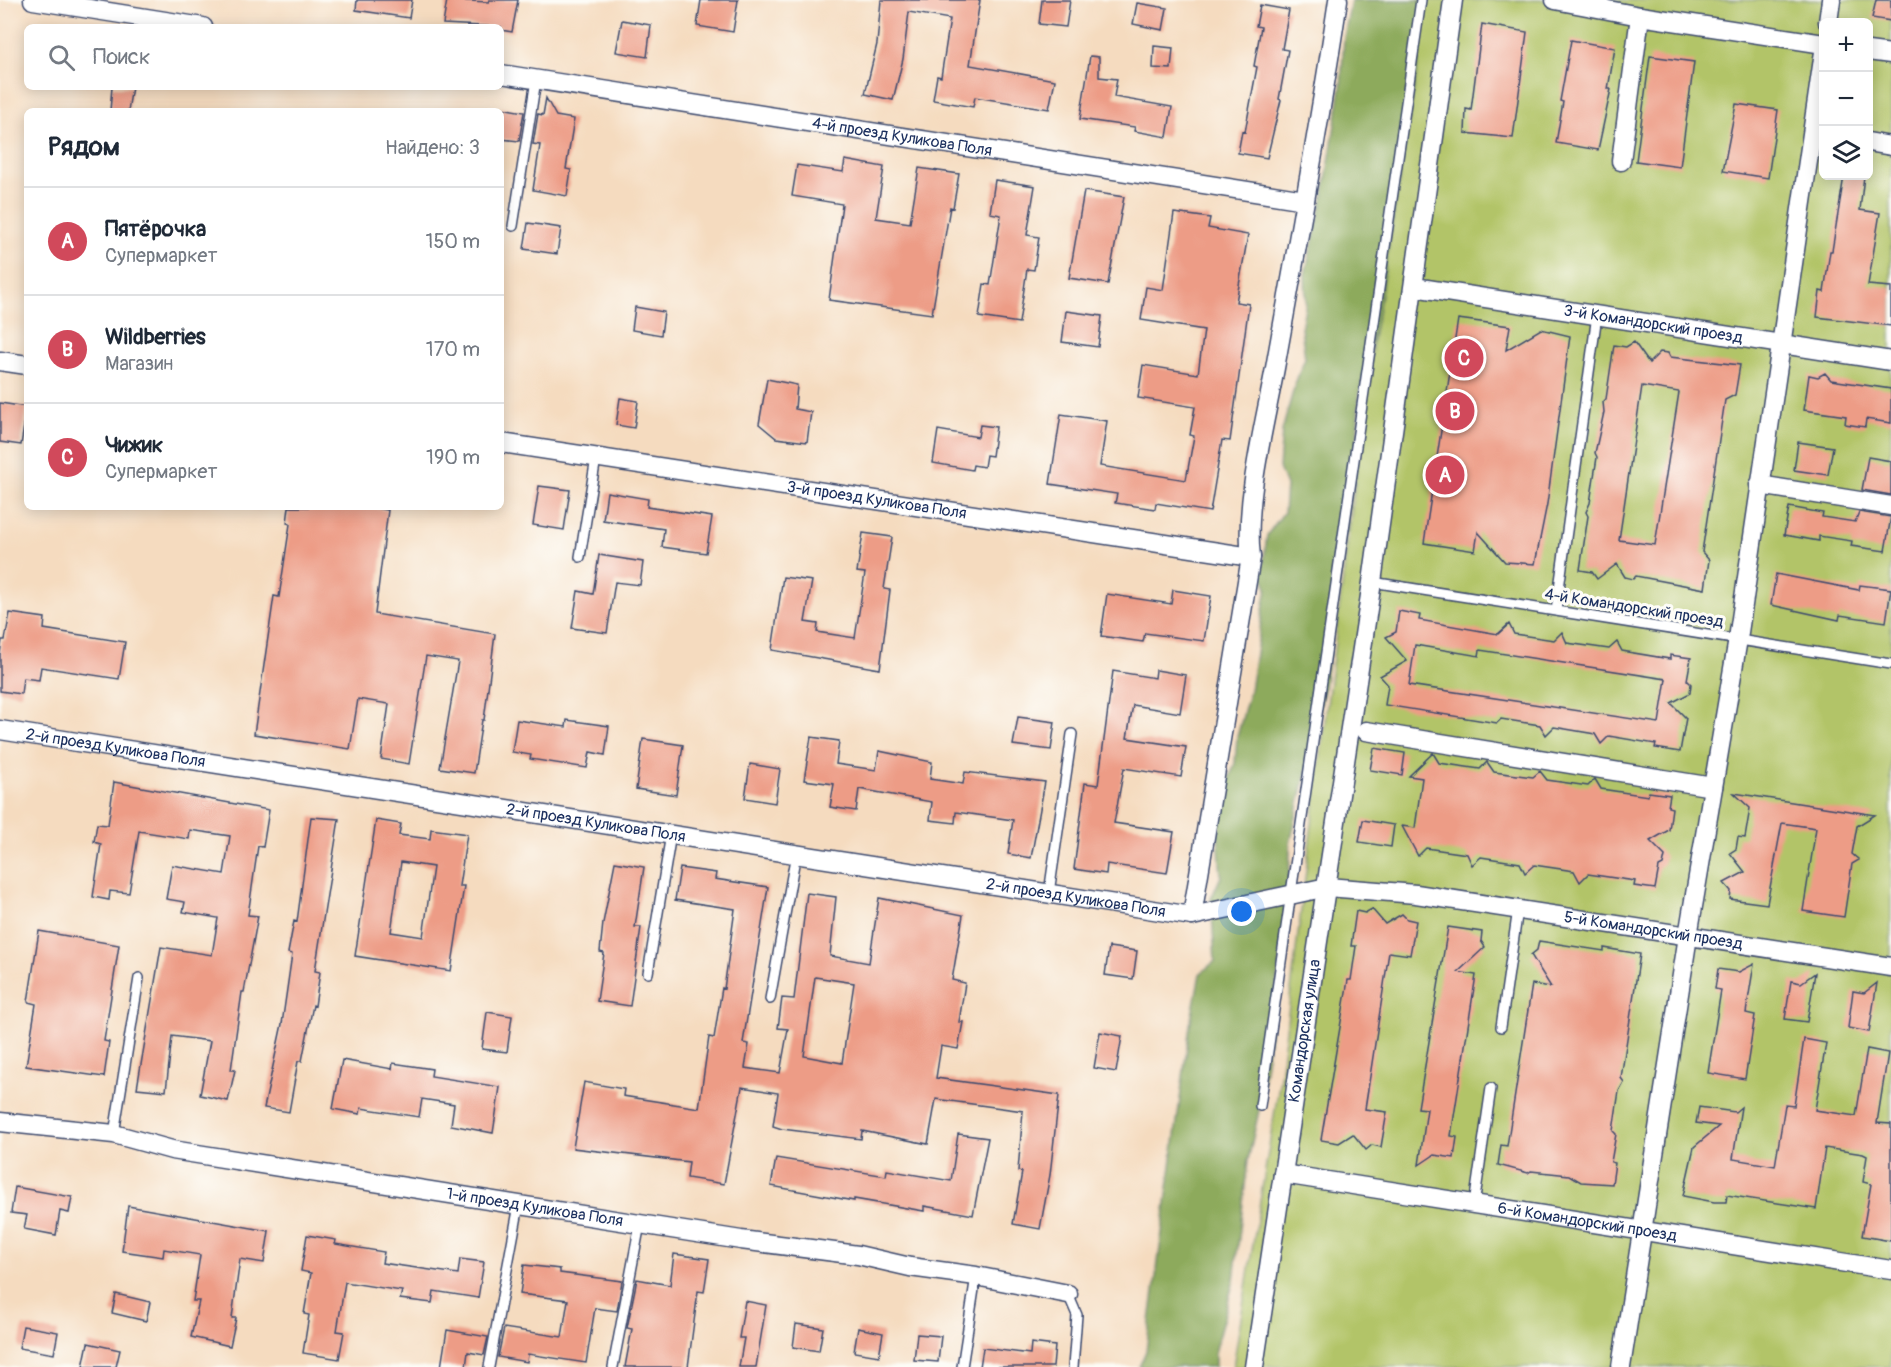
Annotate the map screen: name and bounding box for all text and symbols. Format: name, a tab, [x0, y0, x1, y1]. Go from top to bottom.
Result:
map controls	[1819, 18, 1873, 180]
button: +	[1819, 18, 1873, 72]
search box	[24, 24, 504, 90]
icon: search	[45, 41, 78, 74]
text: Поиск	[93, 43, 150, 71]
button: −	[1819, 72, 1873, 126]
street label: 4-й проезд Куликова Поля	[811, 113, 993, 161]
button: layers	[1819, 126, 1873, 180]
text: Рядом	[48, 131, 120, 163]
text: Найдено: 3	[385, 135, 480, 160]
text: Пятёрочка	[105, 215, 206, 243]
text: A	[61, 229, 74, 254]
text: 150 m	[426, 229, 480, 254]
text: Супермаркет	[105, 243, 217, 268]
street label: 3-й Командорский проезд	[1562, 300, 1744, 348]
text: Wildberries	[105, 323, 206, 351]
pin: C	[1444, 336, 1484, 380]
text: B	[62, 337, 73, 362]
text: 170 m	[426, 337, 480, 362]
text: Магазин	[105, 351, 173, 376]
pin: B	[1436, 388, 1474, 434]
text: Чижик	[105, 431, 163, 459]
text: C	[61, 445, 74, 470]
text: 190 m	[426, 445, 480, 470]
pin: A	[1426, 452, 1464, 498]
text: Супермаркет	[105, 459, 217, 484]
street label: 3-й проезд Куликова Поля	[786, 477, 968, 524]
street label: 4-й Командорский проезд	[1543, 584, 1725, 632]
street label: 2-й проезд Куликова Поля	[24, 724, 207, 772]
street label: 2-й проезд Куликова Поля	[505, 799, 687, 847]
street label: 2-й проезд Куликова Поля	[985, 874, 1167, 922]
your location	[1227, 897, 1256, 926]
street label: 5-й Командорский проезд	[1563, 907, 1745, 954]
street label: Командорская улица	[1284, 958, 1325, 1104]
street label: 1-й проезд Куликова Поля	[445, 1184, 625, 1231]
street label: 6-й Командорский проезд	[1496, 1198, 1679, 1246]

